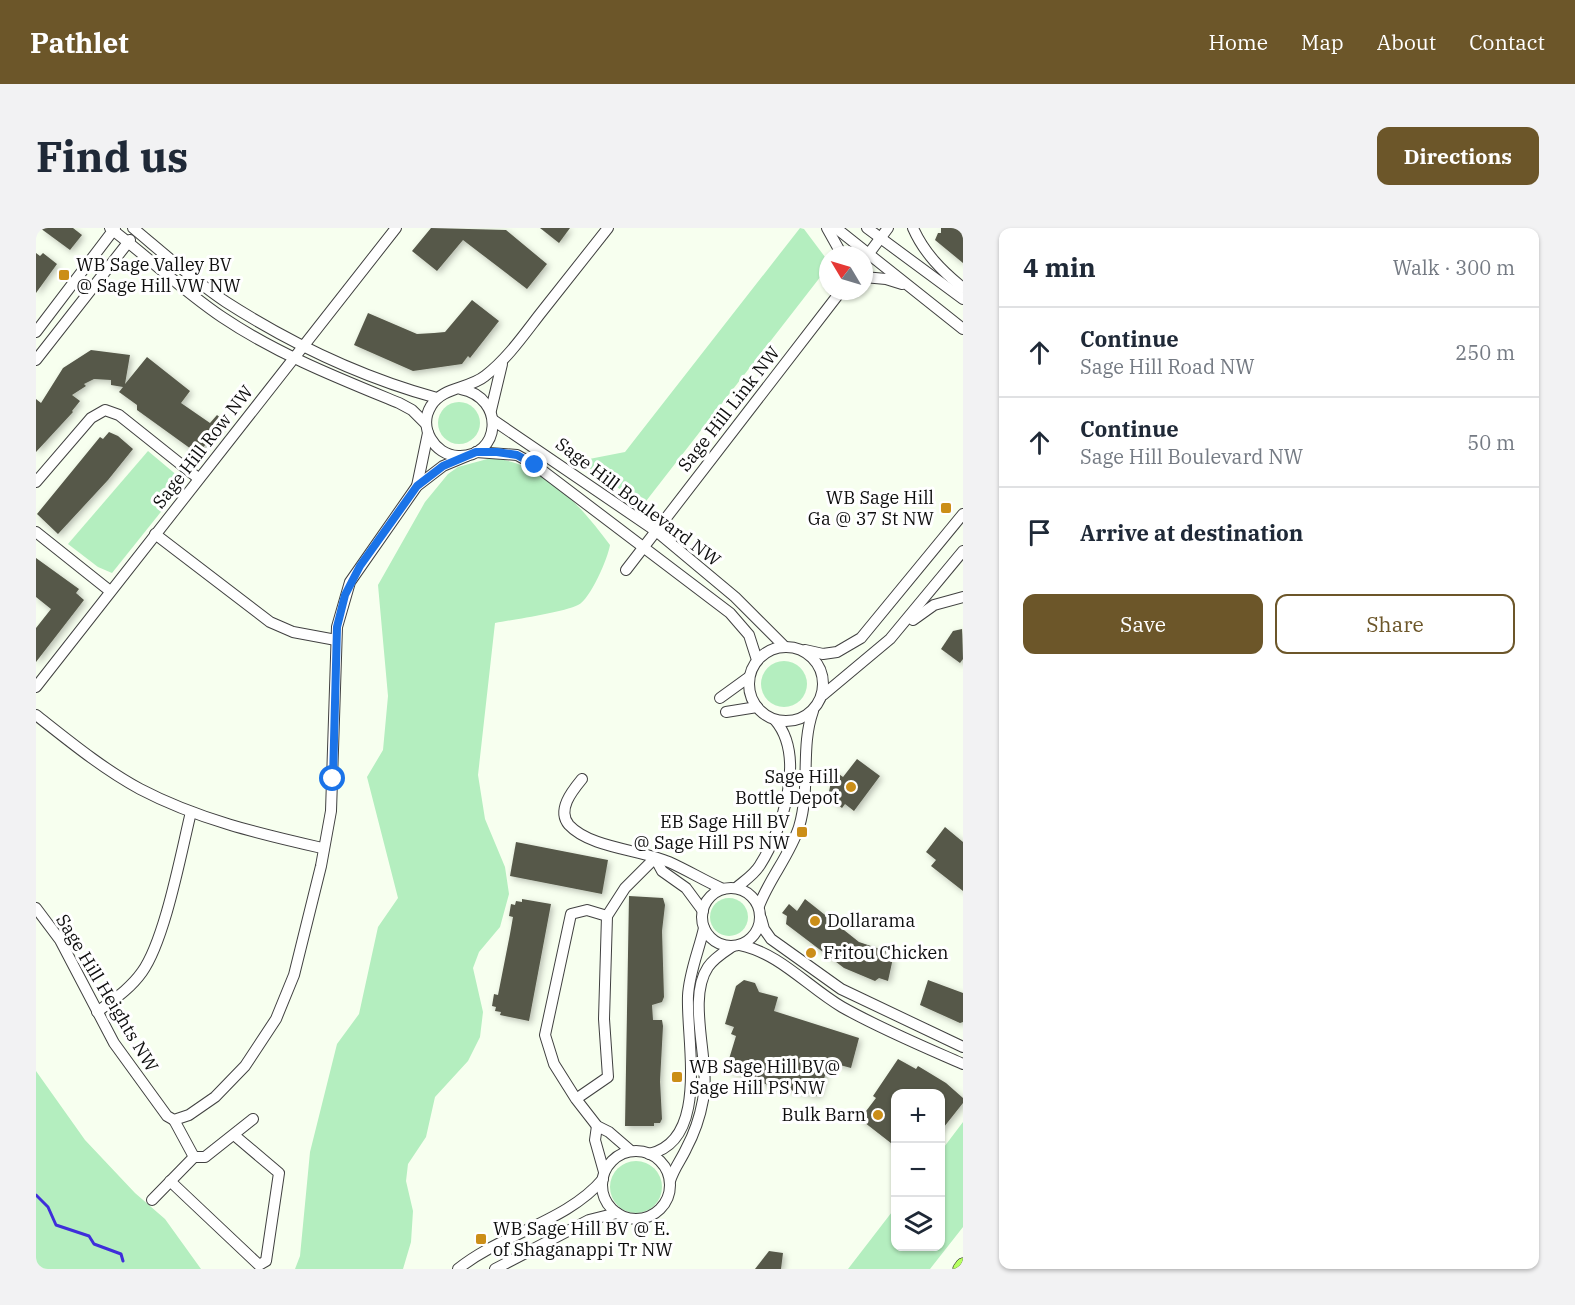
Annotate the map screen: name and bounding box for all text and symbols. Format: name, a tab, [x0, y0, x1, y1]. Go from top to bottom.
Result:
text: Pathlet	[30, 24, 129, 61]
text: Home	[1208, 28, 1268, 56]
text: Map	[1301, 28, 1344, 56]
text: About	[1377, 28, 1436, 56]
text: Contact	[1469, 28, 1545, 56]
button: Directions	[1377, 127, 1539, 185]
text: Find us	[36, 129, 188, 184]
north arrow	[819, 246, 873, 300]
text: 4 min	[1023, 250, 1096, 284]
place label: WB Sage Valley BV @ Sage Hill VW NW	[76, 253, 241, 297]
text: Walk · 300 m	[1393, 254, 1515, 281]
marker: WB Sage Valley BV @ Sage Hill VW NW	[57, 268, 71, 282]
text: Continue	[1080, 324, 1179, 353]
icon: ahead	[1023, 336, 1056, 369]
text: 250 m	[1455, 339, 1515, 366]
street label: Sage Hill Link NW	[673, 341, 785, 476]
text: Sage Hill Road NW	[1080, 353, 1255, 380]
street label: Sage Hill Row NW	[147, 380, 258, 513]
text: Continue	[1080, 414, 1179, 443]
icon: ahead	[1023, 426, 1056, 459]
text: 50 m	[1467, 429, 1515, 456]
street label: Sage Hill Boulevard NW	[551, 432, 726, 572]
text: Sage Hill Boulevard NW	[1080, 443, 1303, 470]
route end	[521, 451, 547, 477]
place label: WB Sage Hill Ga @ 37 St NW	[808, 486, 935, 530]
marker: WB Sage Hill Ga @ 37 St NW	[939, 501, 953, 515]
icon: arrive	[1023, 516, 1056, 549]
text: Arrive at destination	[1080, 518, 1303, 547]
button: Save	[1023, 594, 1263, 654]
button: Share	[1275, 594, 1515, 654]
route start	[319, 765, 345, 791]
place label: Sage Hill Bottle Depot	[735, 765, 839, 809]
marker: Sage Hill Bottle Depot	[844, 780, 858, 794]
place label: EB Sage Hill BV @ Sage Hill PS NW	[633, 810, 791, 854]
marker: EB Sage Hill BV @ Sage Hill PS NW	[795, 825, 809, 839]
place label: Dollarama	[827, 909, 915, 932]
street label: Sage Hill Heights NW	[51, 910, 164, 1076]
marker: Dollarama	[808, 914, 822, 928]
place label: Fritou Chicken	[823, 941, 949, 964]
marker: Fritou Chicken	[804, 946, 818, 960]
place label: WB Sage Hill BV@ Sage Hill PS NW	[689, 1055, 841, 1099]
marker: WB Sage Hill BV@ Sage Hill PS NW	[670, 1070, 684, 1084]
map controls	[891, 1089, 945, 1251]
button: +	[891, 1089, 945, 1143]
place label: Bulk Barn	[782, 1103, 866, 1126]
marker: Bulk Barn	[871, 1108, 885, 1122]
button: −	[891, 1143, 945, 1197]
button: layers	[891, 1197, 945, 1251]
place label: WB Sage Hill BV @ E. of Shaganappi Tr NW	[493, 1217, 673, 1261]
marker: WB Sage Hill BV @ E. of Shaganappi Tr NW	[474, 1232, 488, 1246]

